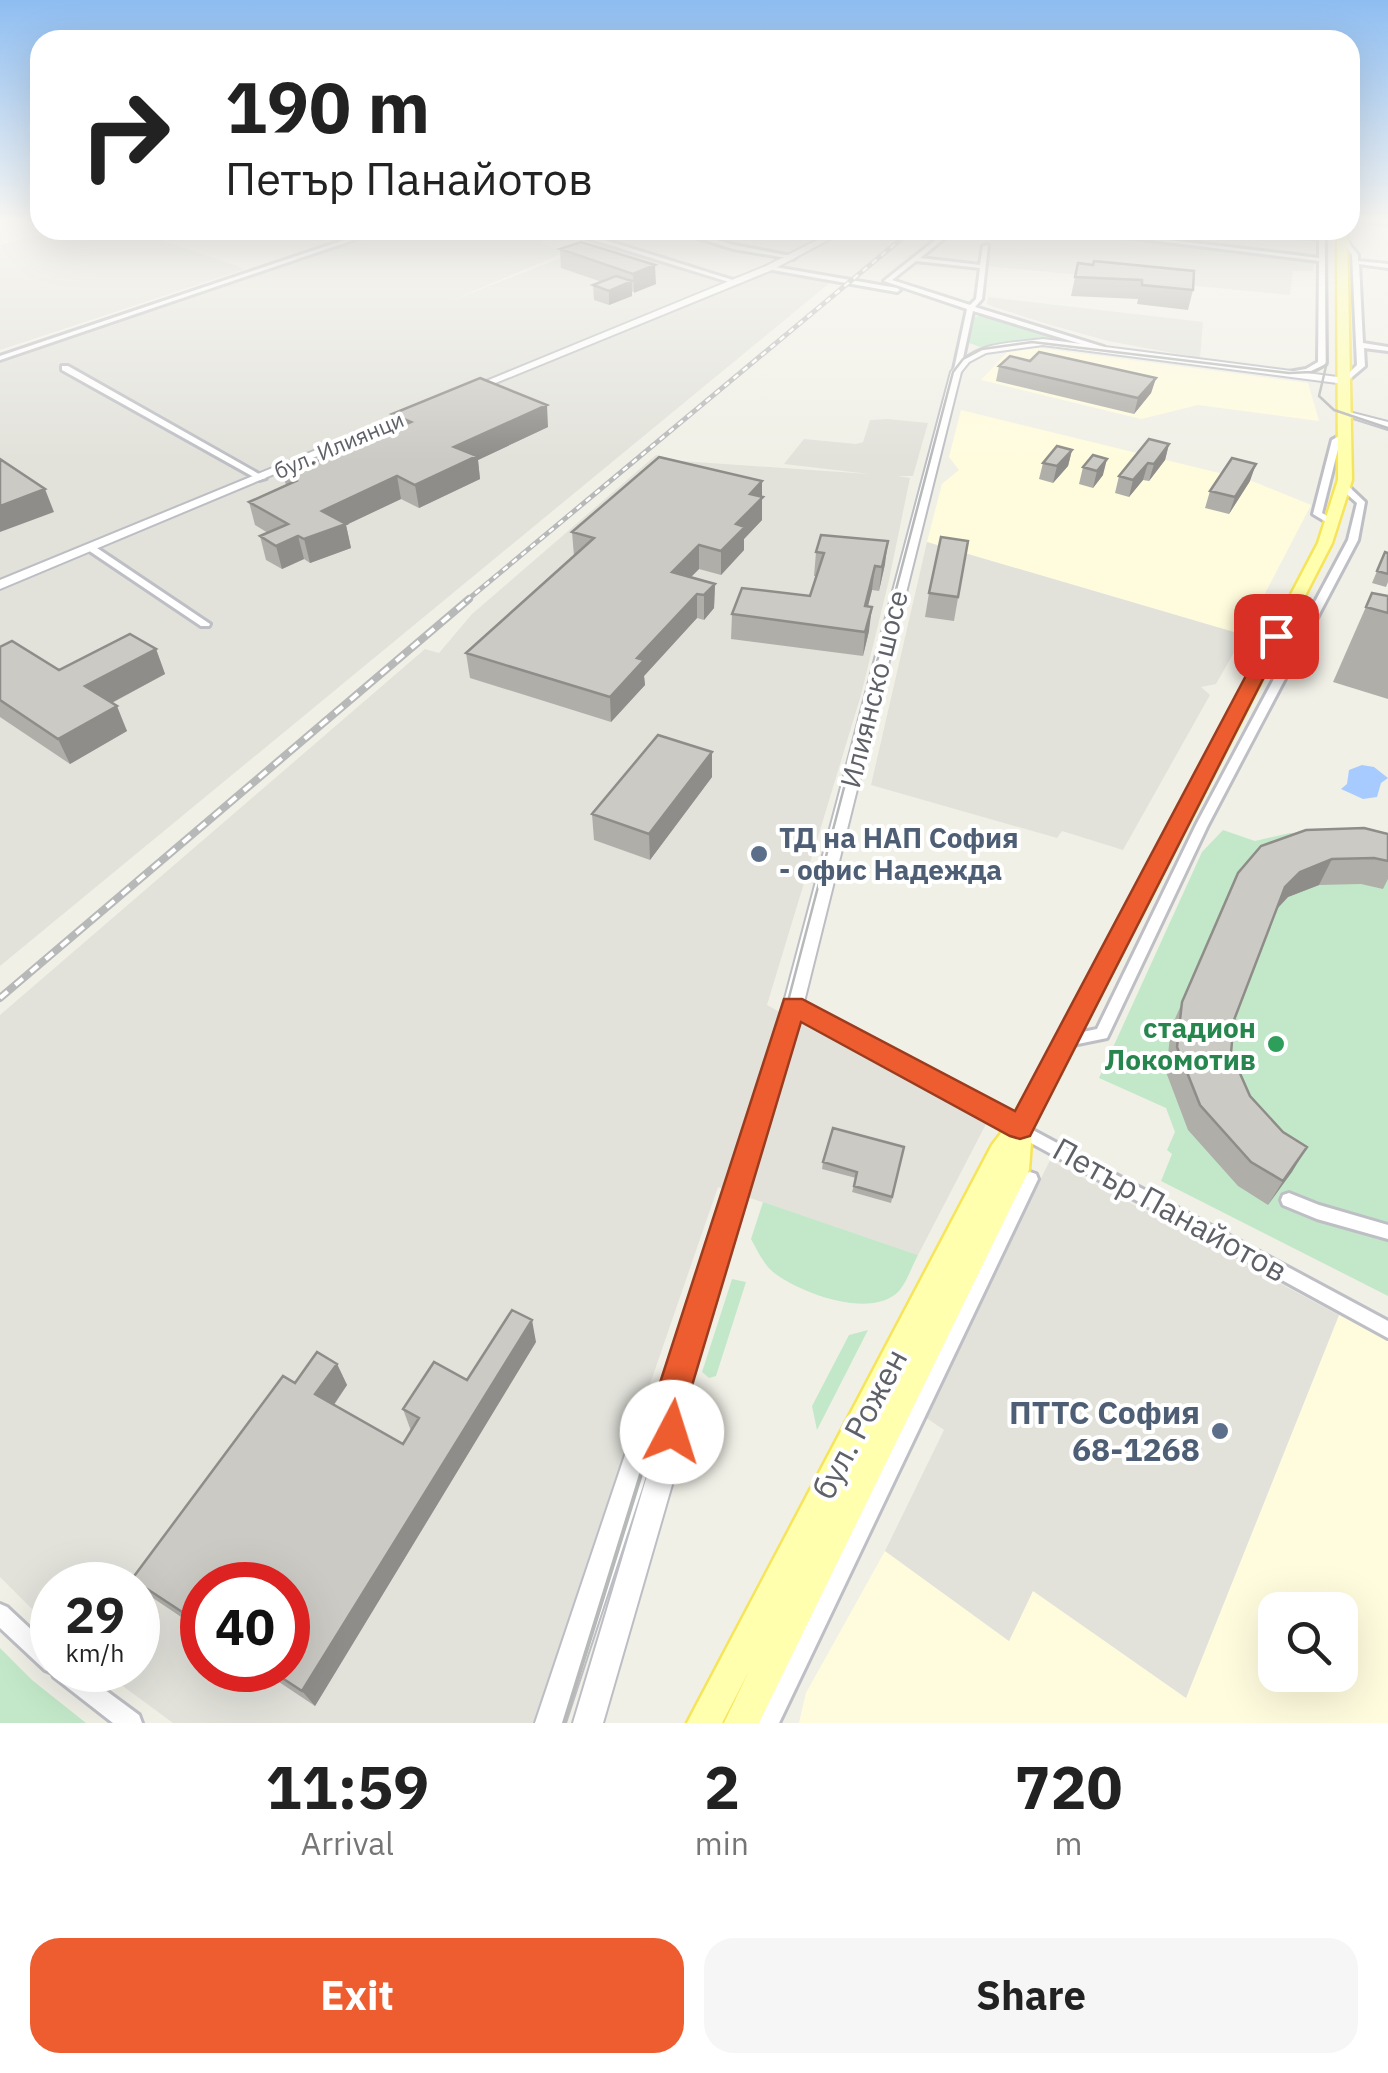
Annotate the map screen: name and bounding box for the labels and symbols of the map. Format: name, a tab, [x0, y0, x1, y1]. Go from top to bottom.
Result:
street label: бул. Илиянци	[269, 404, 408, 485]
street label: Илиянско шосе	[831, 586, 916, 791]
pin	[1234, 594, 1319, 679]
place label: ТД на НАП София - офис Надежда	[779, 819, 1019, 888]
marker: ТД на НАП София - офис Надежда	[748, 843, 770, 865]
place label: стадион Локомотив	[1104, 1009, 1256, 1078]
marker: стадион Локомотив	[1265, 1033, 1287, 1055]
street label: Петър Панайотов	[1046, 1127, 1295, 1291]
street label: бул. Рожен	[802, 1341, 916, 1506]
position arrow	[620, 1380, 724, 1484]
place label: ПТТС София 68-1268	[1009, 1391, 1200, 1470]
marker: ПТТС София 68-1268	[1209, 1420, 1231, 1442]
speed limit sign: 40	[180, 1562, 310, 1692]

